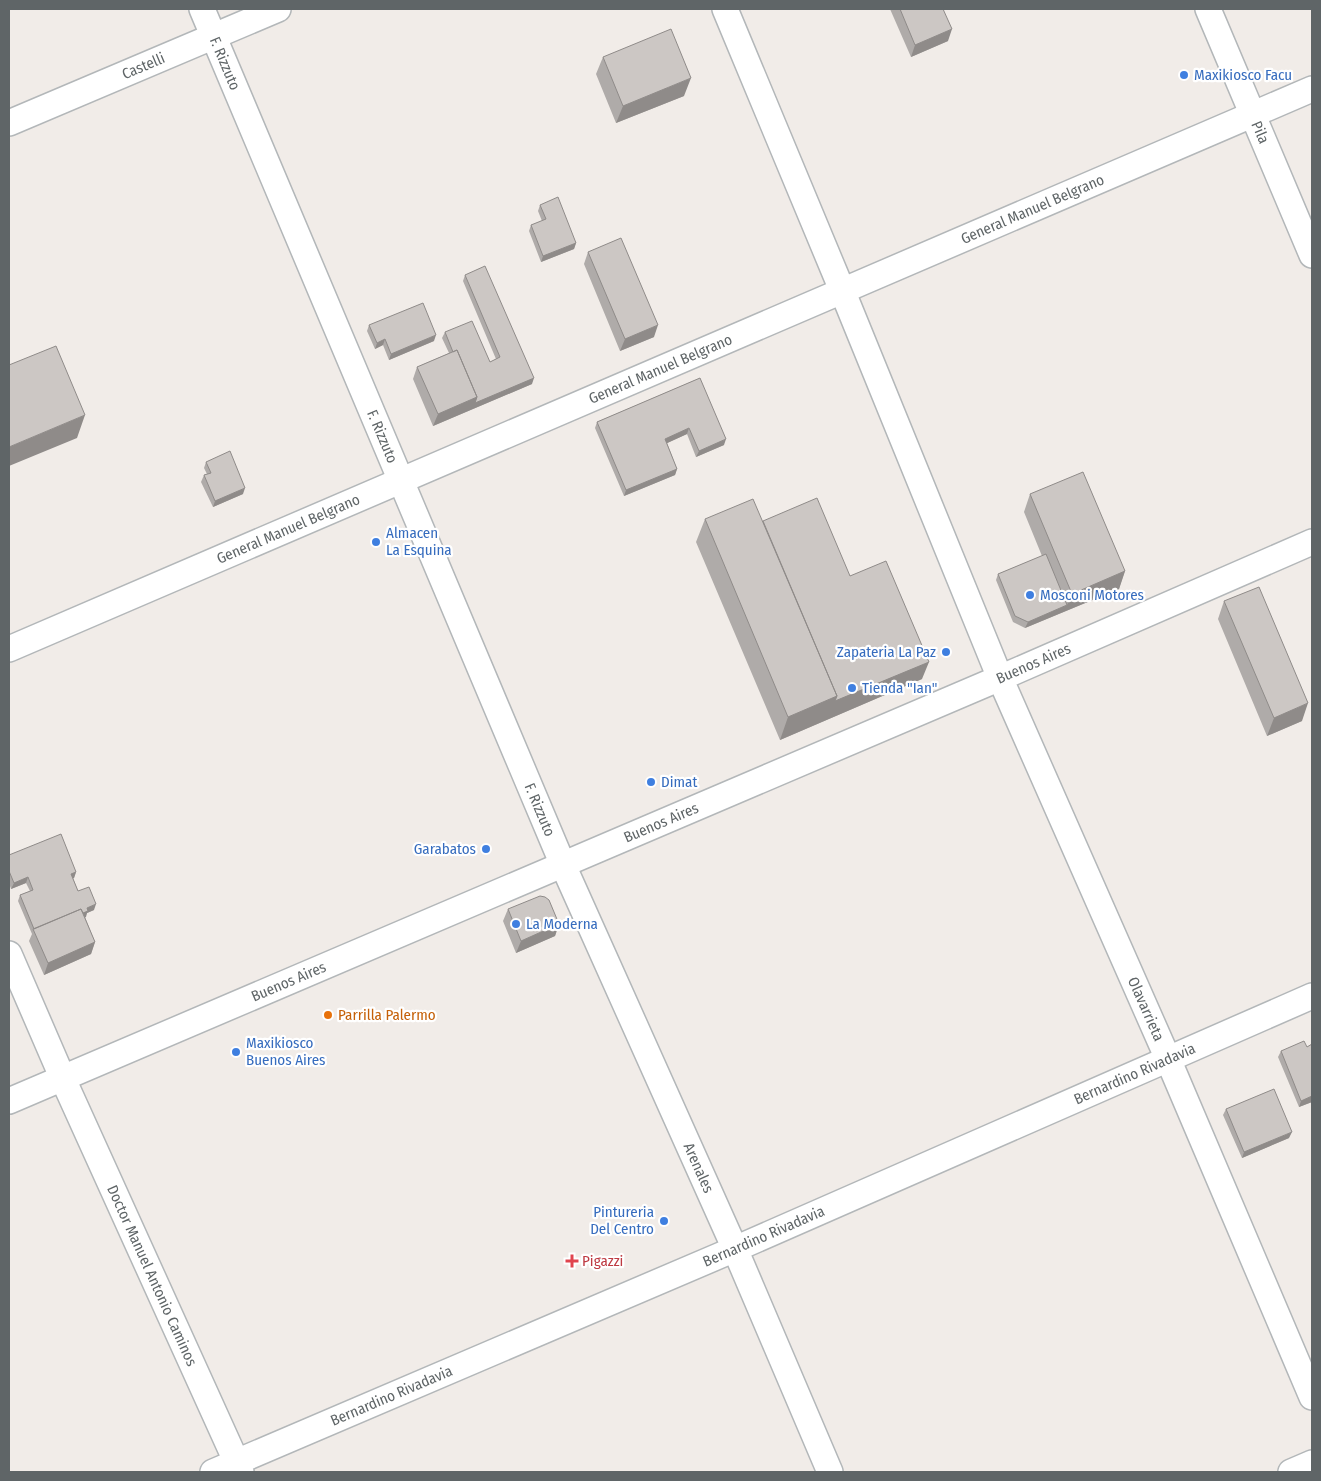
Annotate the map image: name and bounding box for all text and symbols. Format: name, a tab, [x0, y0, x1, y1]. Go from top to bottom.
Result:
street label: F. Rizzuto	[206, 34, 244, 93]
street label: Castelli	[119, 49, 168, 83]
place label: Maxikiosco Facu	[1194, 66, 1292, 84]
marker: Maxikiosco Facu	[1178, 69, 1190, 81]
street label: Pila	[1247, 118, 1273, 146]
street label: General Manuel Belgrano	[958, 170, 1107, 248]
street label: General Manuel Belgrano	[586, 330, 735, 408]
street label: F. Rizzuto	[363, 407, 402, 466]
street label: General Manuel Belgrano	[214, 490, 363, 568]
place label: Almacen La Esquina	[386, 524, 452, 559]
marker: Almacen La Esquina	[370, 536, 382, 548]
place label: Mosconi Motores	[1040, 586, 1144, 604]
marker: Mosconi Motores	[1024, 589, 1036, 601]
street label: Buenos Aires	[993, 639, 1074, 688]
place label: Zapateria La Paz	[837, 643, 936, 661]
marker: Zapateria La Paz	[940, 646, 952, 658]
place label: Tienda "Ian"	[862, 679, 937, 697]
marker: Tienda "Ian"	[846, 682, 858, 694]
place label: Dimat	[661, 773, 697, 791]
marker: Dimat	[645, 776, 657, 788]
street label: F. Rizzuto	[520, 780, 559, 839]
street label: Buenos Aires	[621, 799, 701, 847]
place label: Garabatos	[414, 840, 476, 858]
marker: Garabatos	[480, 843, 492, 855]
place label: La Moderna	[526, 915, 598, 933]
marker: La Moderna	[510, 918, 522, 930]
street label: Buenos Aires	[248, 958, 329, 1006]
street label: Olavarrieta	[1124, 974, 1168, 1044]
place label: Parrilla Palermo	[338, 1006, 436, 1024]
marker: Parrilla Palermo	[322, 1009, 334, 1021]
place label: Maxikiosco Buenos Aires	[246, 1034, 326, 1069]
street label: Bernardino Rivadavia	[1071, 1039, 1198, 1108]
marker: Maxikiosco Buenos Aires	[230, 1046, 242, 1058]
street label: Arenales	[680, 1140, 718, 1196]
street label: Doctor Manuel Antonio Caminos	[103, 1182, 201, 1369]
street label: Bernardino Rivadavia	[700, 1202, 827, 1271]
place label: Pintureria Del Centro	[590, 1203, 654, 1238]
marker: Pintureria Del Centro	[658, 1215, 670, 1227]
place label: Pigazzi	[582, 1252, 623, 1270]
marker: Pigazzi	[566, 1255, 578, 1267]
street label: Bernardino Rivadavia	[328, 1362, 455, 1430]

